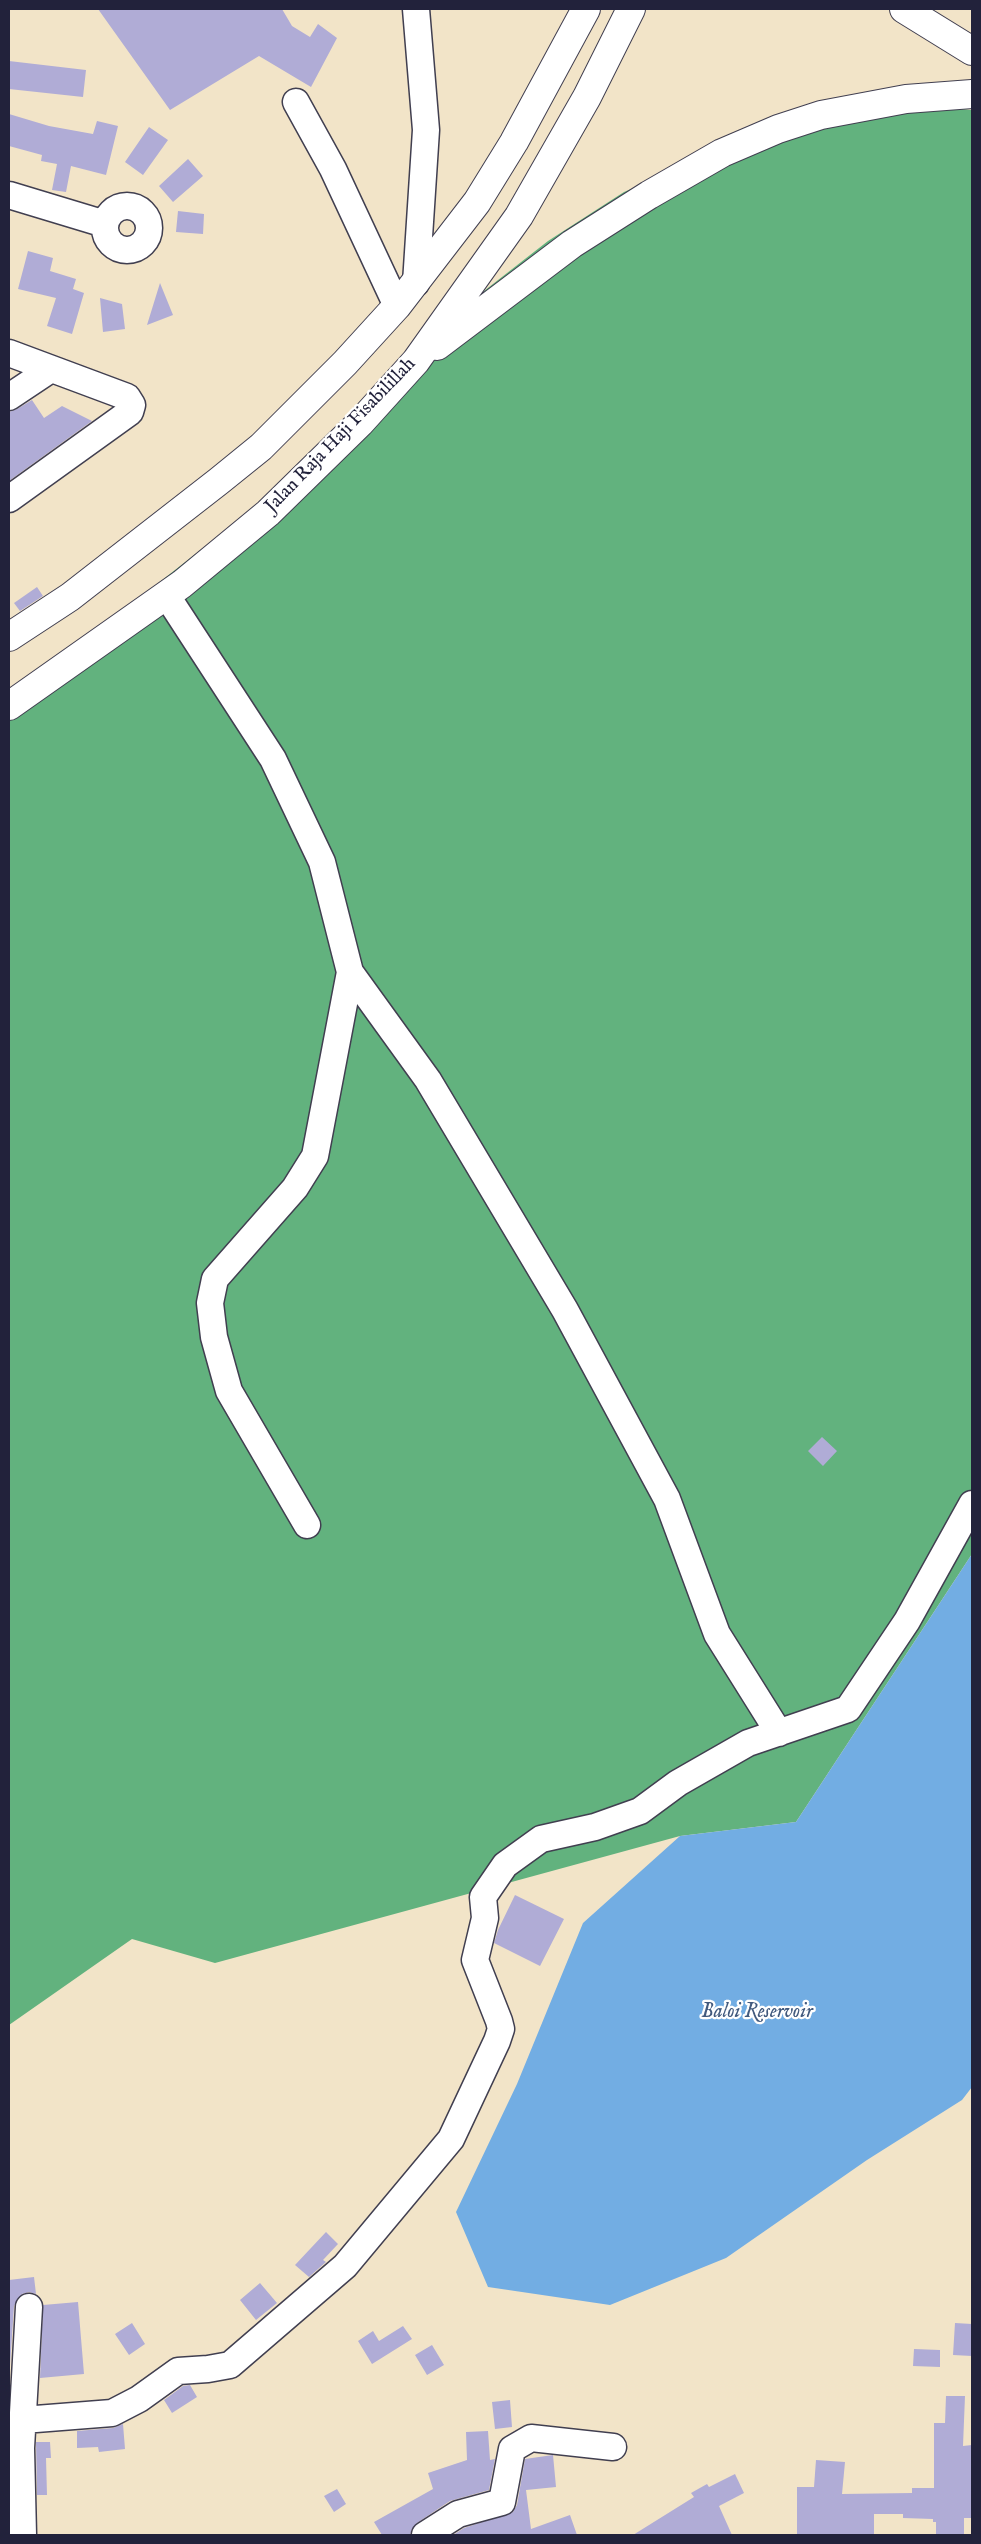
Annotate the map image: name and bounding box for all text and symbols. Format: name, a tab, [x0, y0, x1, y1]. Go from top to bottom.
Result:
street label: Jalan Raja Haji Fisabilillah	[261, 354, 421, 518]
water label: Baloi Reservoir	[701, 2001, 813, 2025]

